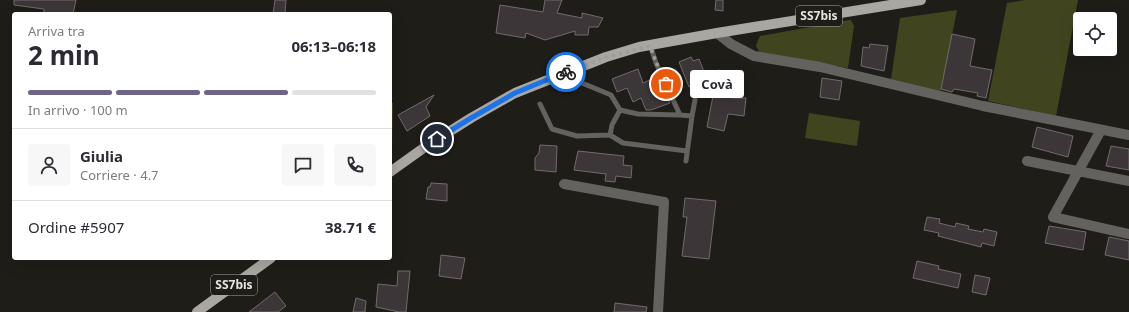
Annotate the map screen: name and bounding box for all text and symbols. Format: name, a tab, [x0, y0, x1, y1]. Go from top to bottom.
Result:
road number: SS7bis	[796, 6, 842, 26]
map controls	[1073, 12, 1117, 56]
button: locate	[1073, 12, 1117, 56]
text: Arriva tra	[28, 22, 85, 40]
text: 06:13–06:18	[291, 36, 376, 56]
text: 2 min	[28, 37, 100, 73]
courier	[546, 52, 586, 92]
icon: bike	[555, 61, 577, 83]
pin	[649, 67, 683, 101]
callout: Covà	[690, 70, 744, 98]
icon: bag	[655, 73, 677, 95]
text: Covà	[701, 75, 733, 93]
text: In arrivo · 100 m	[28, 101, 128, 119]
pin	[420, 122, 454, 156]
icon: home	[426, 128, 448, 150]
button: person	[28, 144, 70, 186]
button: chat	[282, 144, 324, 186]
button: phone	[334, 144, 376, 186]
text: Giulia	[80, 146, 123, 166]
text: Corriere · 4.7	[80, 166, 159, 184]
text: Ordine #5907	[28, 217, 124, 237]
text: 38.71 €	[325, 217, 376, 237]
road number: SS7bis	[211, 275, 257, 295]

